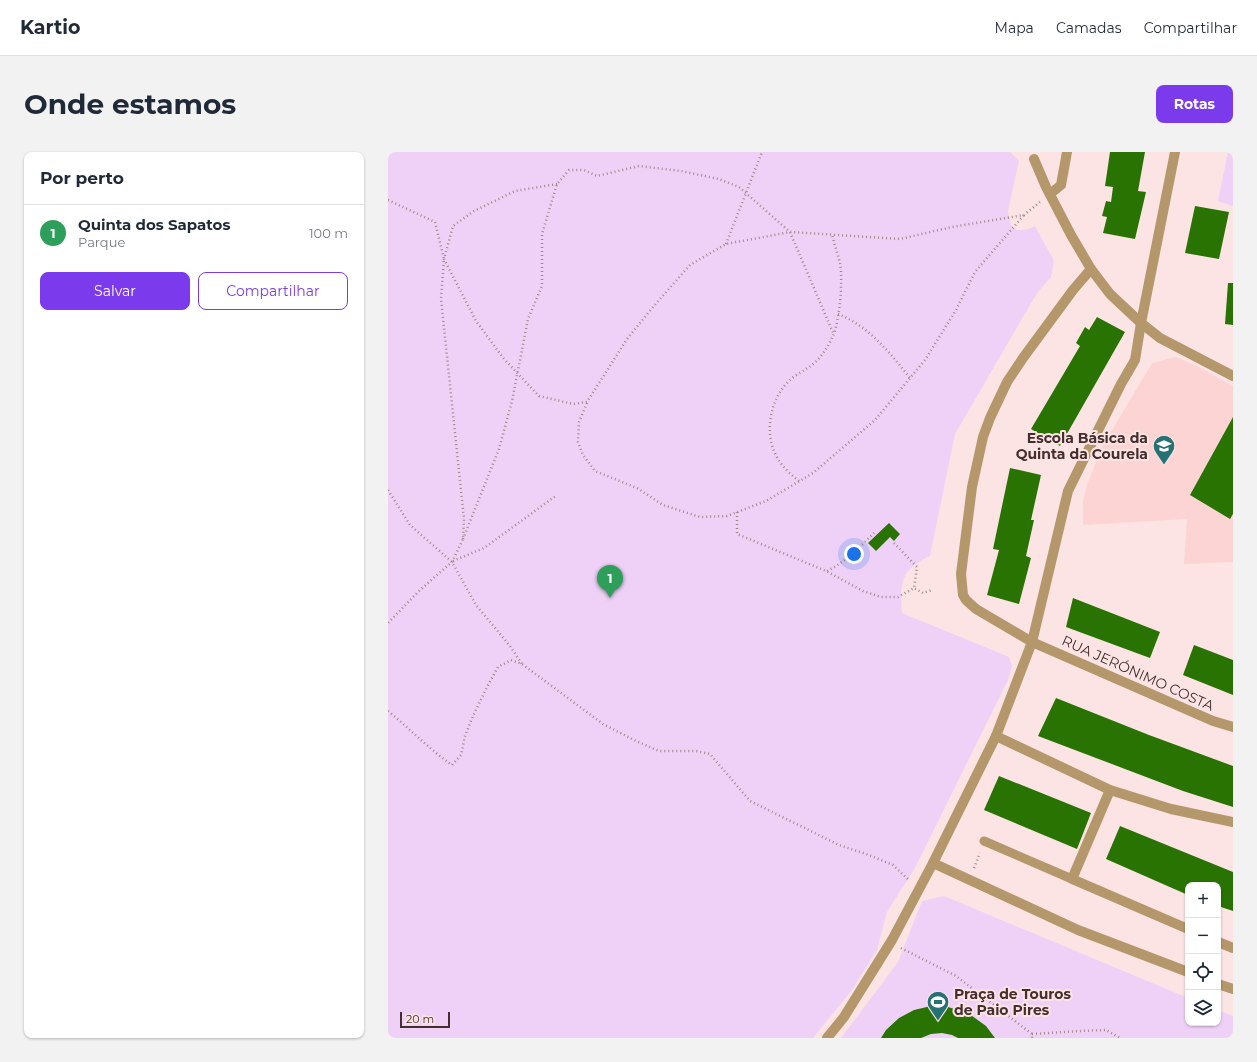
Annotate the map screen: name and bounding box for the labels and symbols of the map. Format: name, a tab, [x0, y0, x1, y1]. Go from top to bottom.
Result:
place label: Escola Básica da Quinta da Courela	[1016, 429, 1148, 463]
school or university icon: Escola Básica da Quinta da Courela	[1151, 433, 1177, 466]
your location	[844, 544, 864, 564]
pin: 1	[597, 565, 623, 598]
street label: RUA JERÓNIMO COSTA	[1059, 631, 1218, 715]
place label: Praça de Touros de Paio Pires	[954, 985, 1071, 1019]
sports icon: Praça de Touros de Paio Pires	[925, 989, 951, 1022]
scale bar	[400, 1010, 450, 1029]

